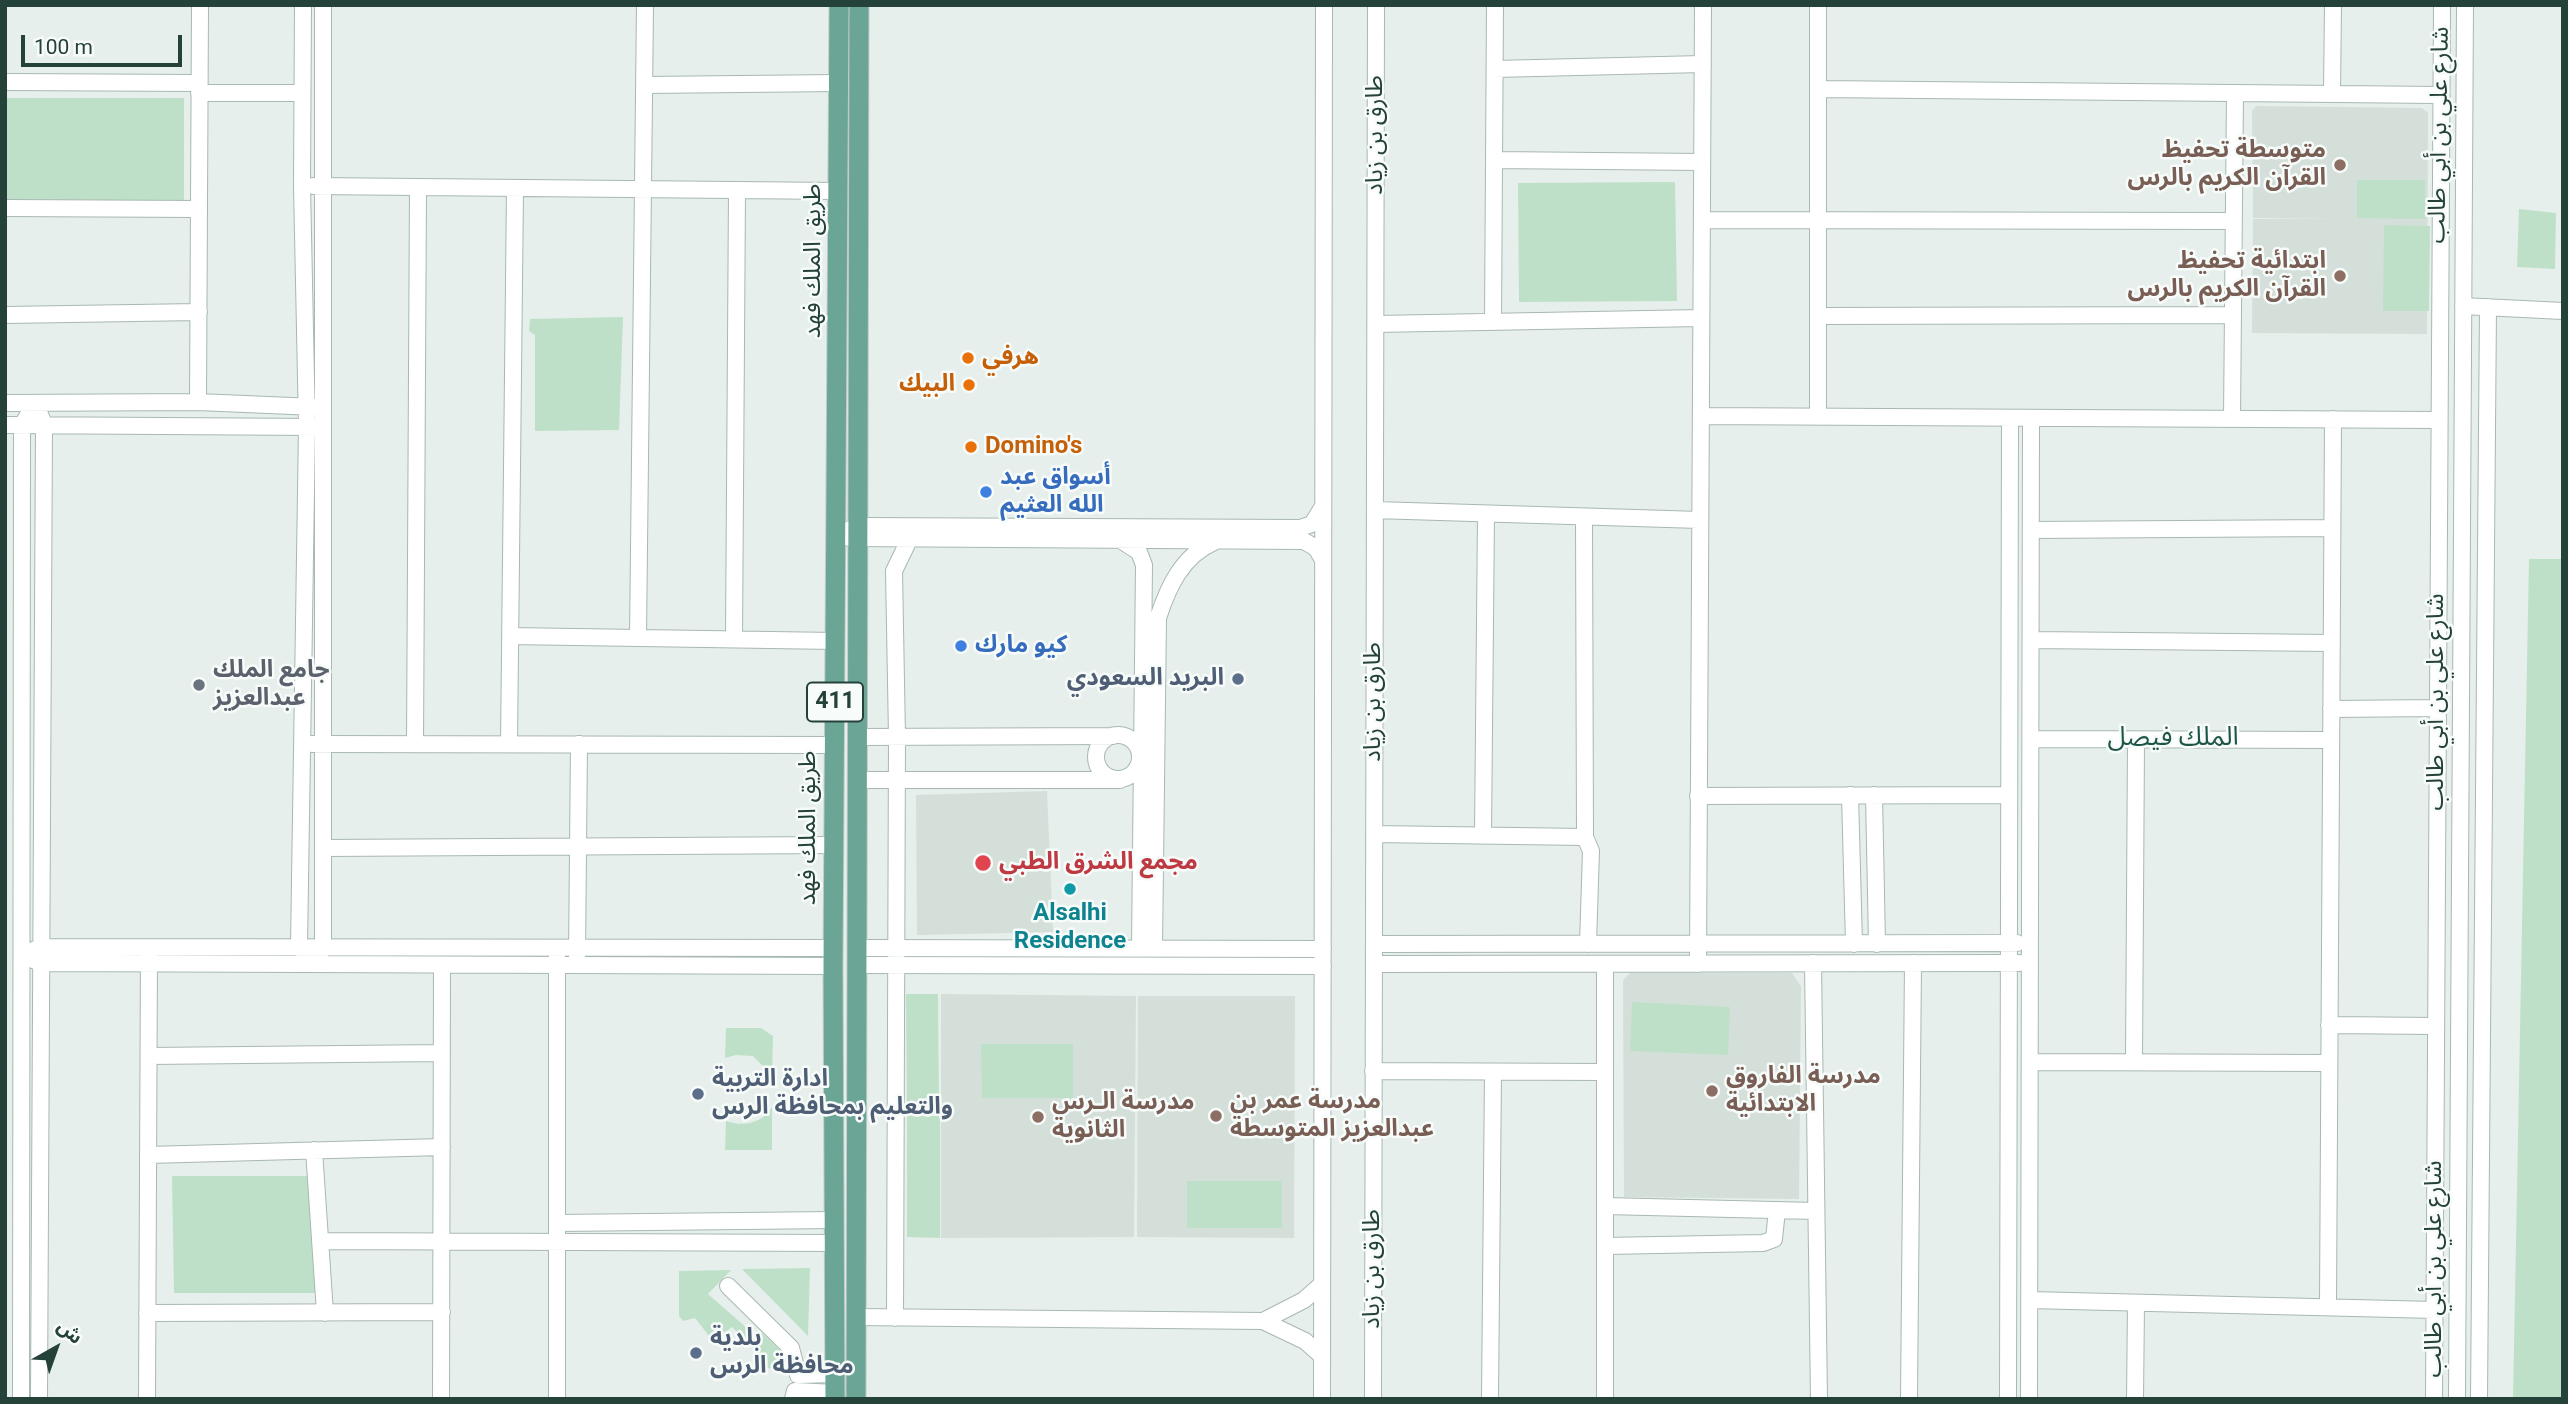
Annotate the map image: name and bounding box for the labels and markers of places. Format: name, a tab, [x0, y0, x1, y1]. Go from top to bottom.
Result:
place label: متوسطة تحفيظ القرآن الكريم بالرس	[2127, 137, 2326, 193]
marker: متوسطة تحفيظ القرآن الكريم بالرس	[2332, 157, 2348, 173]
place label: ابتدائية تحفيظ القرآن الكريم بالرس	[2127, 248, 2326, 304]
marker: ابتدائية تحفيظ القرآن الكريم بالرس	[2332, 268, 2348, 284]
place label: هرفي	[982, 344, 1039, 372]
marker: هرفي	[960, 350, 976, 366]
place label: البيك	[899, 371, 955, 399]
marker: البيك	[961, 377, 977, 393]
place label: Domino's	[985, 433, 1082, 461]
marker: Domino's	[963, 439, 979, 455]
place label: أسواق عبد الله العثيم	[1000, 464, 1111, 520]
marker: أسواق عبد الله العثيم	[978, 484, 994, 500]
place label: كيو مارك	[975, 632, 1067, 660]
marker: كيو مارك	[953, 638, 969, 654]
place label: جامع الملك عبدالعزيز	[213, 657, 330, 713]
place label: البريد السعودي	[1067, 665, 1224, 693]
marker: البريد السعودي	[1230, 671, 1246, 687]
marker: جامع الملك عبدالعزيز	[191, 677, 207, 693]
place label: مجمع الشرق الطبي	[999, 849, 1198, 877]
marker: مجمع الشرق الطبي	[973, 853, 993, 873]
marker: Alsalhi Residence	[1062, 881, 1078, 897]
place label: Alsalhi Residence	[1014, 900, 1126, 956]
place label: مدرسة الفاروق الابتدائية	[1726, 1063, 1881, 1119]
place label: ادارة التربية والتعليم بمحافظة الرس	[712, 1066, 953, 1122]
marker: مدرسة الفاروق الابتدائية	[1704, 1083, 1720, 1099]
marker: ادارة التربية والتعليم بمحافظة الرس	[690, 1086, 706, 1102]
place label: مدرسة عمر بن عبدالعزيز المتوسطة	[1230, 1088, 1434, 1144]
place label: مدرسة الـرس الثانوية	[1052, 1089, 1194, 1145]
marker: مدرسة عمر بن عبدالعزيز المتوسطة	[1208, 1108, 1224, 1124]
marker: مدرسة الـرس الثانوية	[1030, 1109, 1046, 1125]
place label: بلدية محافظة الرس	[710, 1325, 854, 1381]
marker: بلدية محافظة الرس	[688, 1345, 704, 1361]

